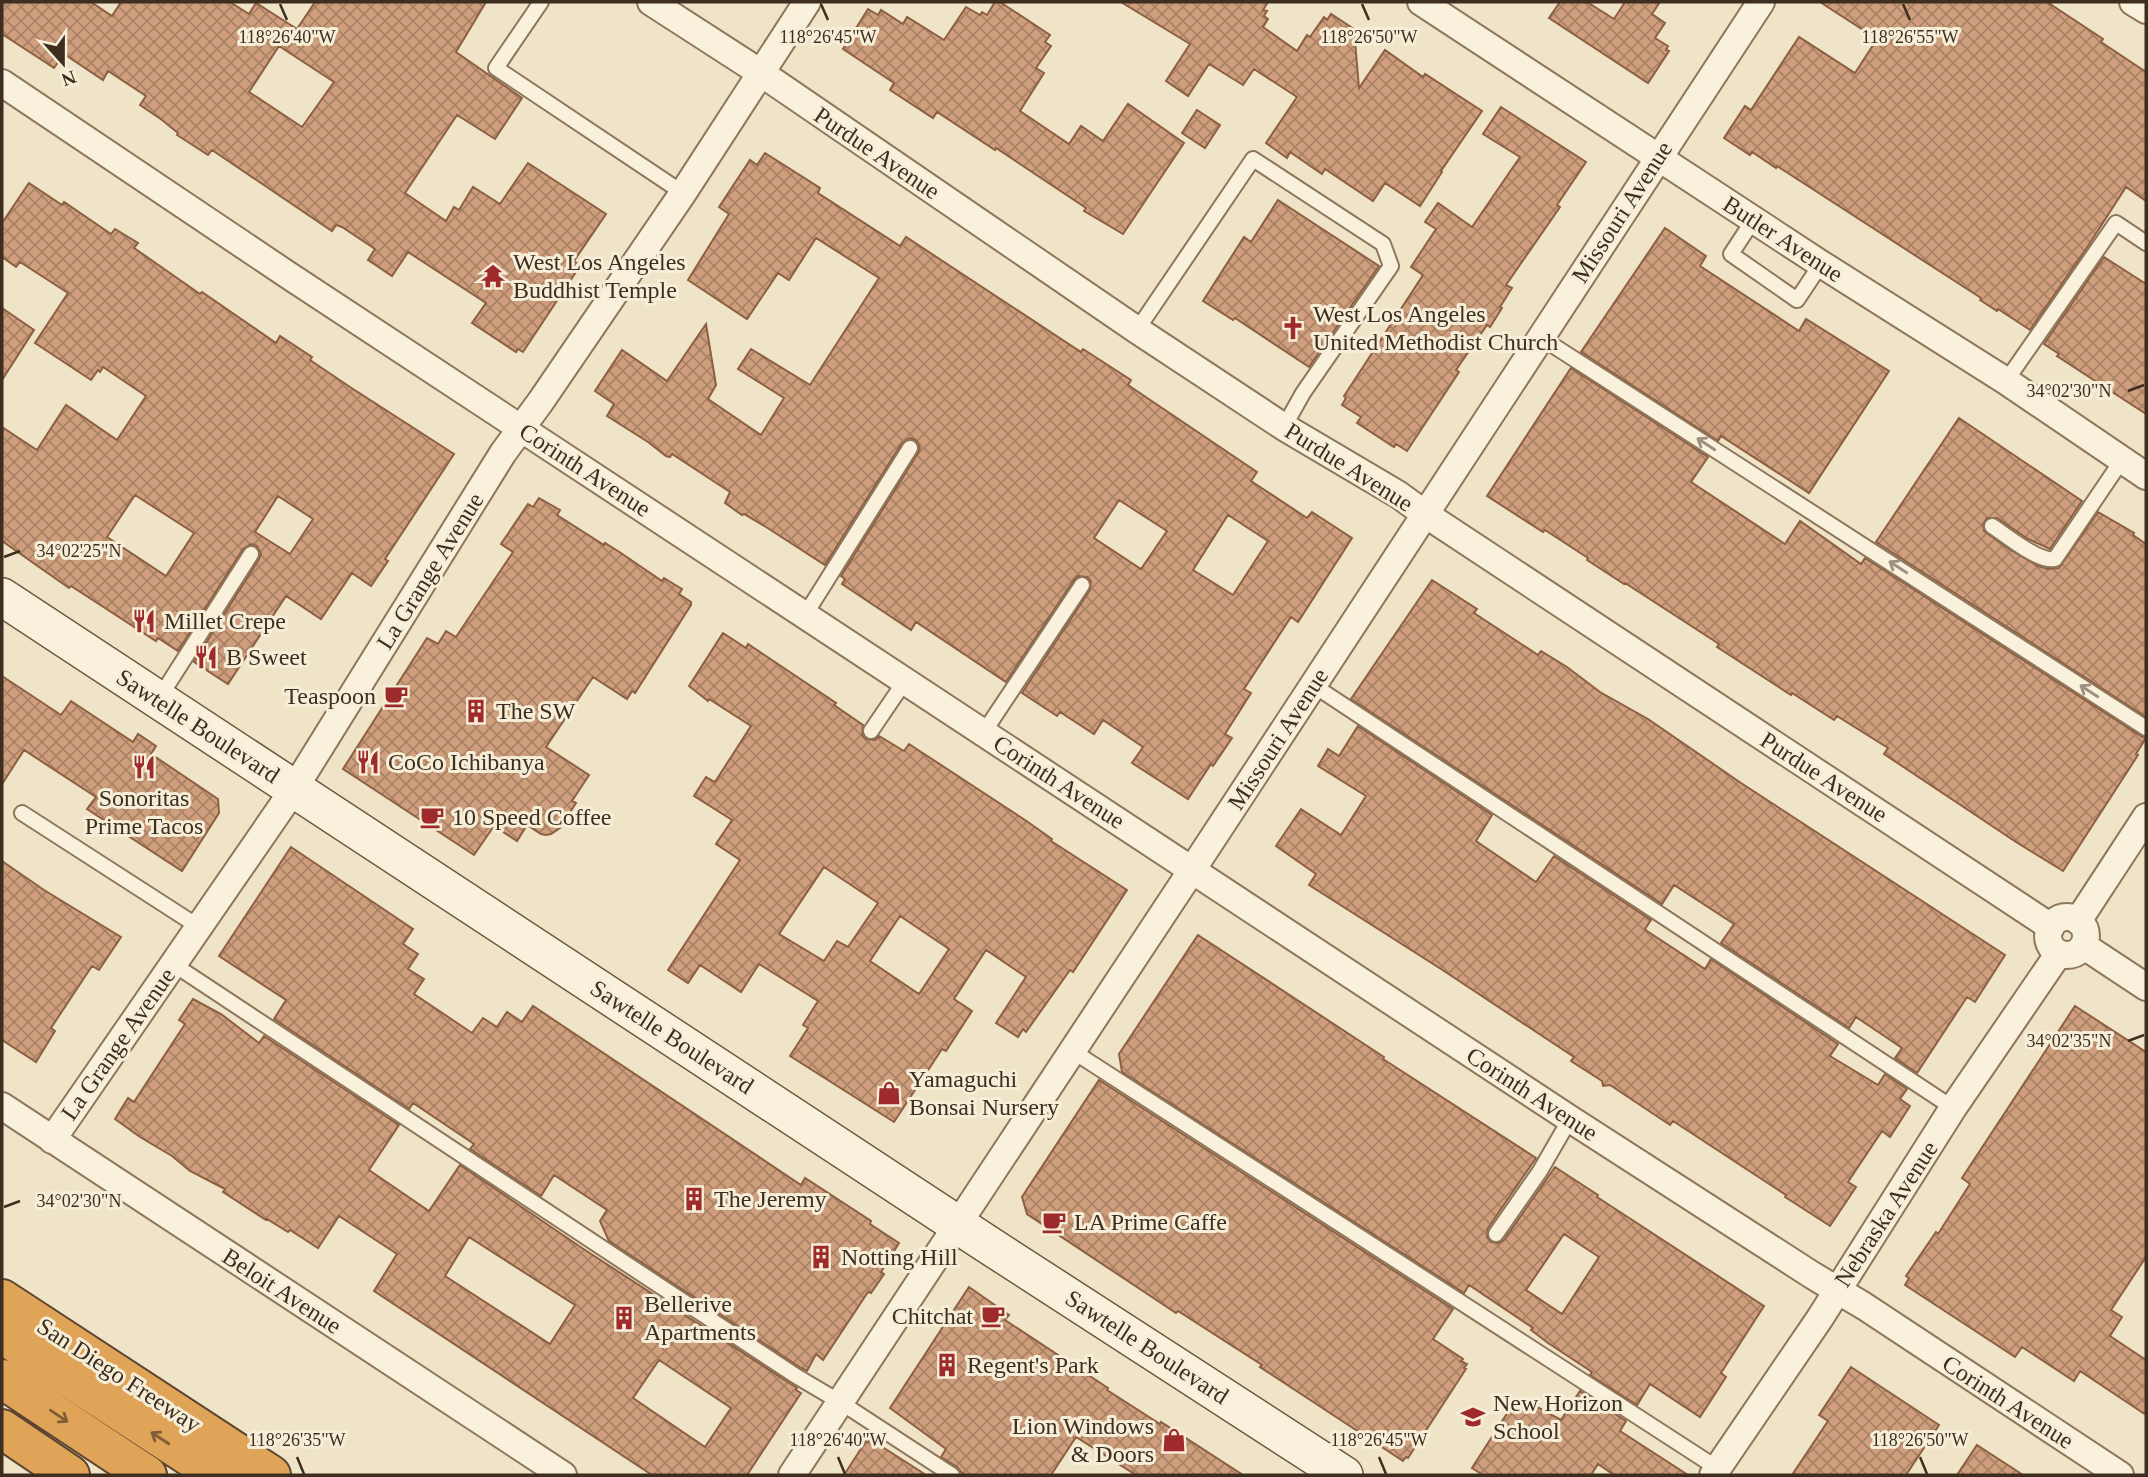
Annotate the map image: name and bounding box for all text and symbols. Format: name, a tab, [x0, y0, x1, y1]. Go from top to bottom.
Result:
text: 118°26'40"W	[238, 27, 336, 47]
text: 118°26'45"W	[779, 27, 877, 47]
text: 118°26'50"W	[1320, 27, 1418, 47]
text: 118°26'55"W	[1861, 27, 1959, 47]
north arrow	[28, 28, 98, 98]
text: N	[58, 66, 79, 91]
street label: Purdue Avenue	[809, 102, 945, 204]
street label: Missouri Avenue	[1567, 137, 1677, 287]
street label: Butler Avenue	[1718, 191, 1848, 287]
place label: West Los Angeles Buddhist Temple	[513, 249, 686, 303]
temple icon: West Los Angeles Buddhist Temple	[479, 262, 507, 290]
place label: West Los Angeles United Methodist Church	[1313, 301, 1558, 355]
church icon: West Los Angeles United Methodist Church	[1279, 314, 1307, 342]
text: 34°02'30"N	[2027, 381, 2111, 401]
street label: Purdue Avenue	[1280, 417, 1418, 517]
street label: Corinth Avenue	[515, 418, 655, 522]
one-way arrow	[1697, 437, 1717, 451]
street label: La Grange Avenue	[371, 488, 489, 654]
text: 34°02'25"N	[37, 541, 121, 561]
one-way arrow	[1888, 560, 1908, 574]
restaurant icon: Millet Crepe	[130, 607, 158, 635]
place label: Millet Crepe	[164, 608, 286, 634]
restaurant icon: B Sweet	[192, 643, 220, 671]
place label: B Sweet	[226, 644, 307, 670]
street label: Sawtelle Boulevard	[112, 664, 284, 788]
street label: Missouri Avenue	[1223, 664, 1333, 814]
cafe icon: Teaspoon	[382, 682, 410, 710]
place label: Teaspoon	[284, 683, 376, 709]
one-way arrow	[2080, 683, 2099, 698]
building icon: The SW	[462, 697, 490, 725]
place label: The SW	[496, 698, 576, 724]
street label: Purdue Avenue	[1756, 726, 1892, 828]
street label: Corinth Avenue	[989, 730, 1129, 834]
restaurant icon: CoCo Ichibanya	[354, 748, 382, 776]
place label: CoCo Ichibanya	[388, 749, 545, 775]
restaurant icon: Sonoritas Prime Tacos	[130, 753, 158, 781]
place label: Sonoritas Prime Tacos	[85, 785, 203, 839]
cafe icon: 10 Speed Coffee	[418, 803, 446, 831]
place label: 10 Speed Coffee	[452, 804, 612, 830]
street label: La Grange Avenue	[56, 963, 180, 1125]
street label: Sawtelle Boulevard	[586, 975, 758, 1099]
text: 34°02'35"N	[2027, 1031, 2111, 1051]
street label: Corinth Avenue	[1462, 1042, 1602, 1146]
place label: Yamaguchi Bonsai Nursery	[909, 1066, 1059, 1120]
shop icon: Yamaguchi Bonsai Nursery	[875, 1079, 903, 1107]
street label: Nebraska Avenue	[1829, 1136, 1943, 1292]
building icon: The Jeremy	[680, 1185, 708, 1213]
place label: The Jeremy	[714, 1186, 827, 1212]
text: 34°02'30"N	[37, 1191, 121, 1211]
cafe icon: LA Prime Caffe	[1040, 1208, 1068, 1236]
place label: LA Prime Caffe	[1074, 1209, 1227, 1235]
street label: Beloit Avenue	[218, 1243, 346, 1339]
building icon: Notting Hill	[807, 1243, 835, 1271]
place label: Notting Hill	[841, 1244, 958, 1270]
street label: Sawtelle Boulevard	[1061, 1285, 1233, 1409]
place label: Bellerive Apartments	[644, 1291, 756, 1345]
cafe icon: Chitchat	[979, 1302, 1007, 1330]
place label: Chitchat	[892, 1303, 973, 1329]
building icon: Bellerive Apartments	[610, 1304, 638, 1332]
street label: San Diego Freeway	[33, 1313, 205, 1437]
street label: Corinth Avenue	[1938, 1350, 2078, 1454]
building icon: Regent's Park	[933, 1351, 961, 1379]
place label: Regent's Park	[967, 1352, 1099, 1378]
place label: New Horizon School	[1493, 1390, 1623, 1444]
school or university icon: New Horizon School	[1459, 1403, 1487, 1431]
one-way arrow	[48, 1410, 68, 1424]
place label: Lion Windows & Doors	[1012, 1413, 1154, 1467]
shop icon: Lion Windows & Doors	[1160, 1426, 1188, 1454]
text: 118°26'35"W	[248, 1430, 346, 1450]
text: 118°26'40"W	[789, 1430, 887, 1450]
text: 118°26'45"W	[1330, 1430, 1428, 1450]
text: 118°26'50"W	[1871, 1430, 1969, 1450]
one-way arrow	[151, 1431, 171, 1445]

